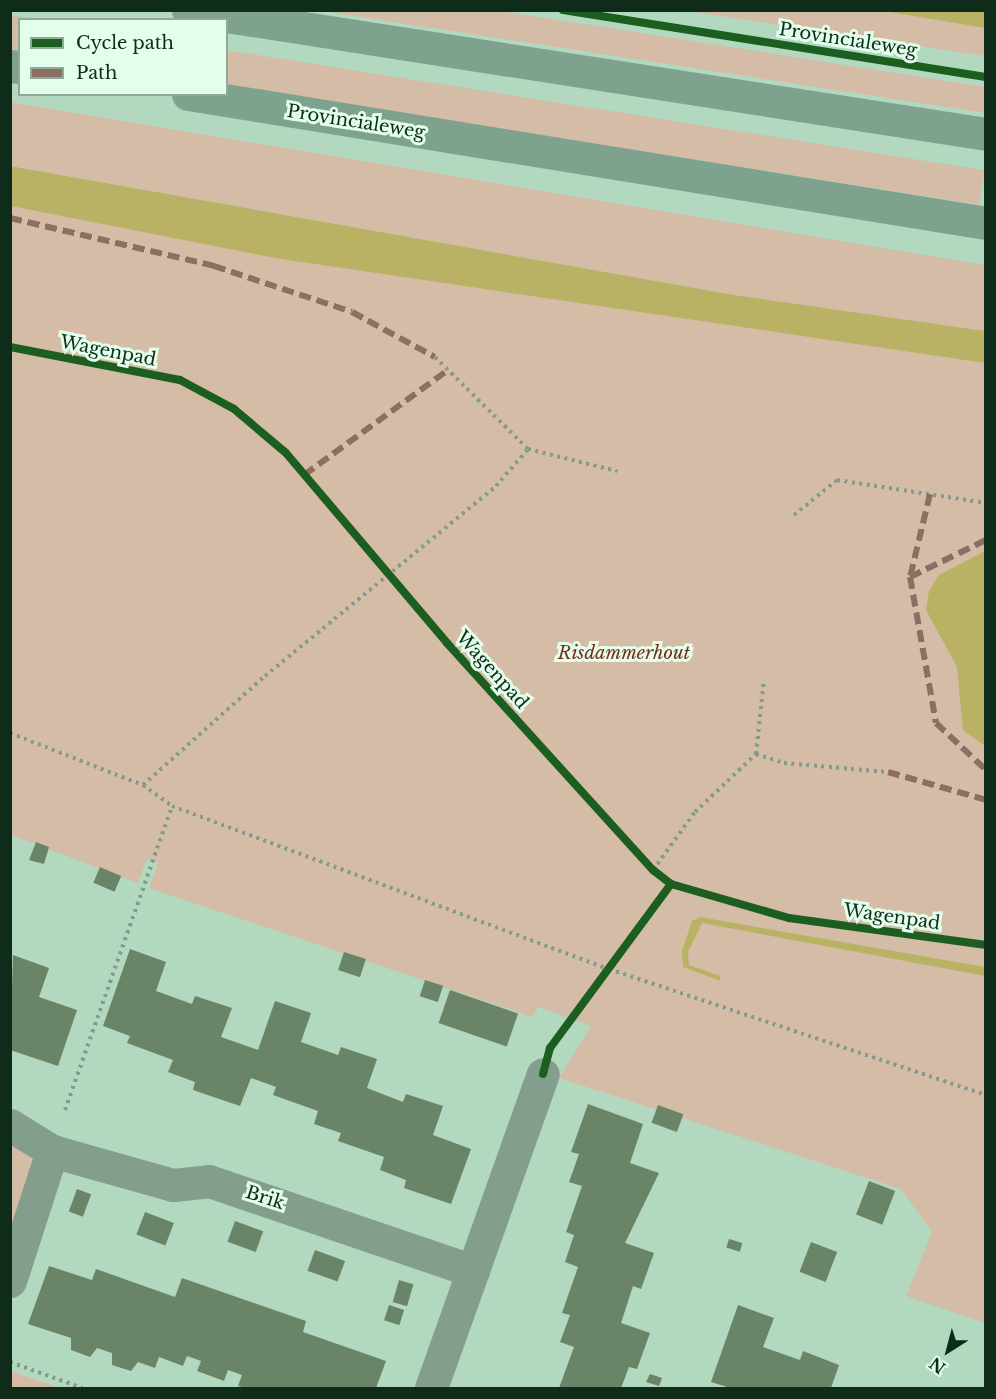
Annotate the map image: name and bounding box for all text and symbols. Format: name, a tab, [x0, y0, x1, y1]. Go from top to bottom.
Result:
legend	[18, 18, 228, 96]
street label: Provincialeweg	[777, 18, 919, 62]
text: Cycle path	[76, 32, 174, 54]
text: Path	[76, 62, 117, 84]
street label: Provincialeweg	[285, 100, 427, 144]
street label: Wagenpad	[58, 331, 158, 371]
street label: Wagenpad	[451, 627, 533, 713]
park label: Risdammerhout	[558, 642, 690, 664]
street label: Wagenpad	[842, 900, 942, 934]
street label: Brik	[243, 1182, 287, 1214]
north arrow	[918, 1321, 978, 1381]
text: N	[925, 1353, 949, 1378]

